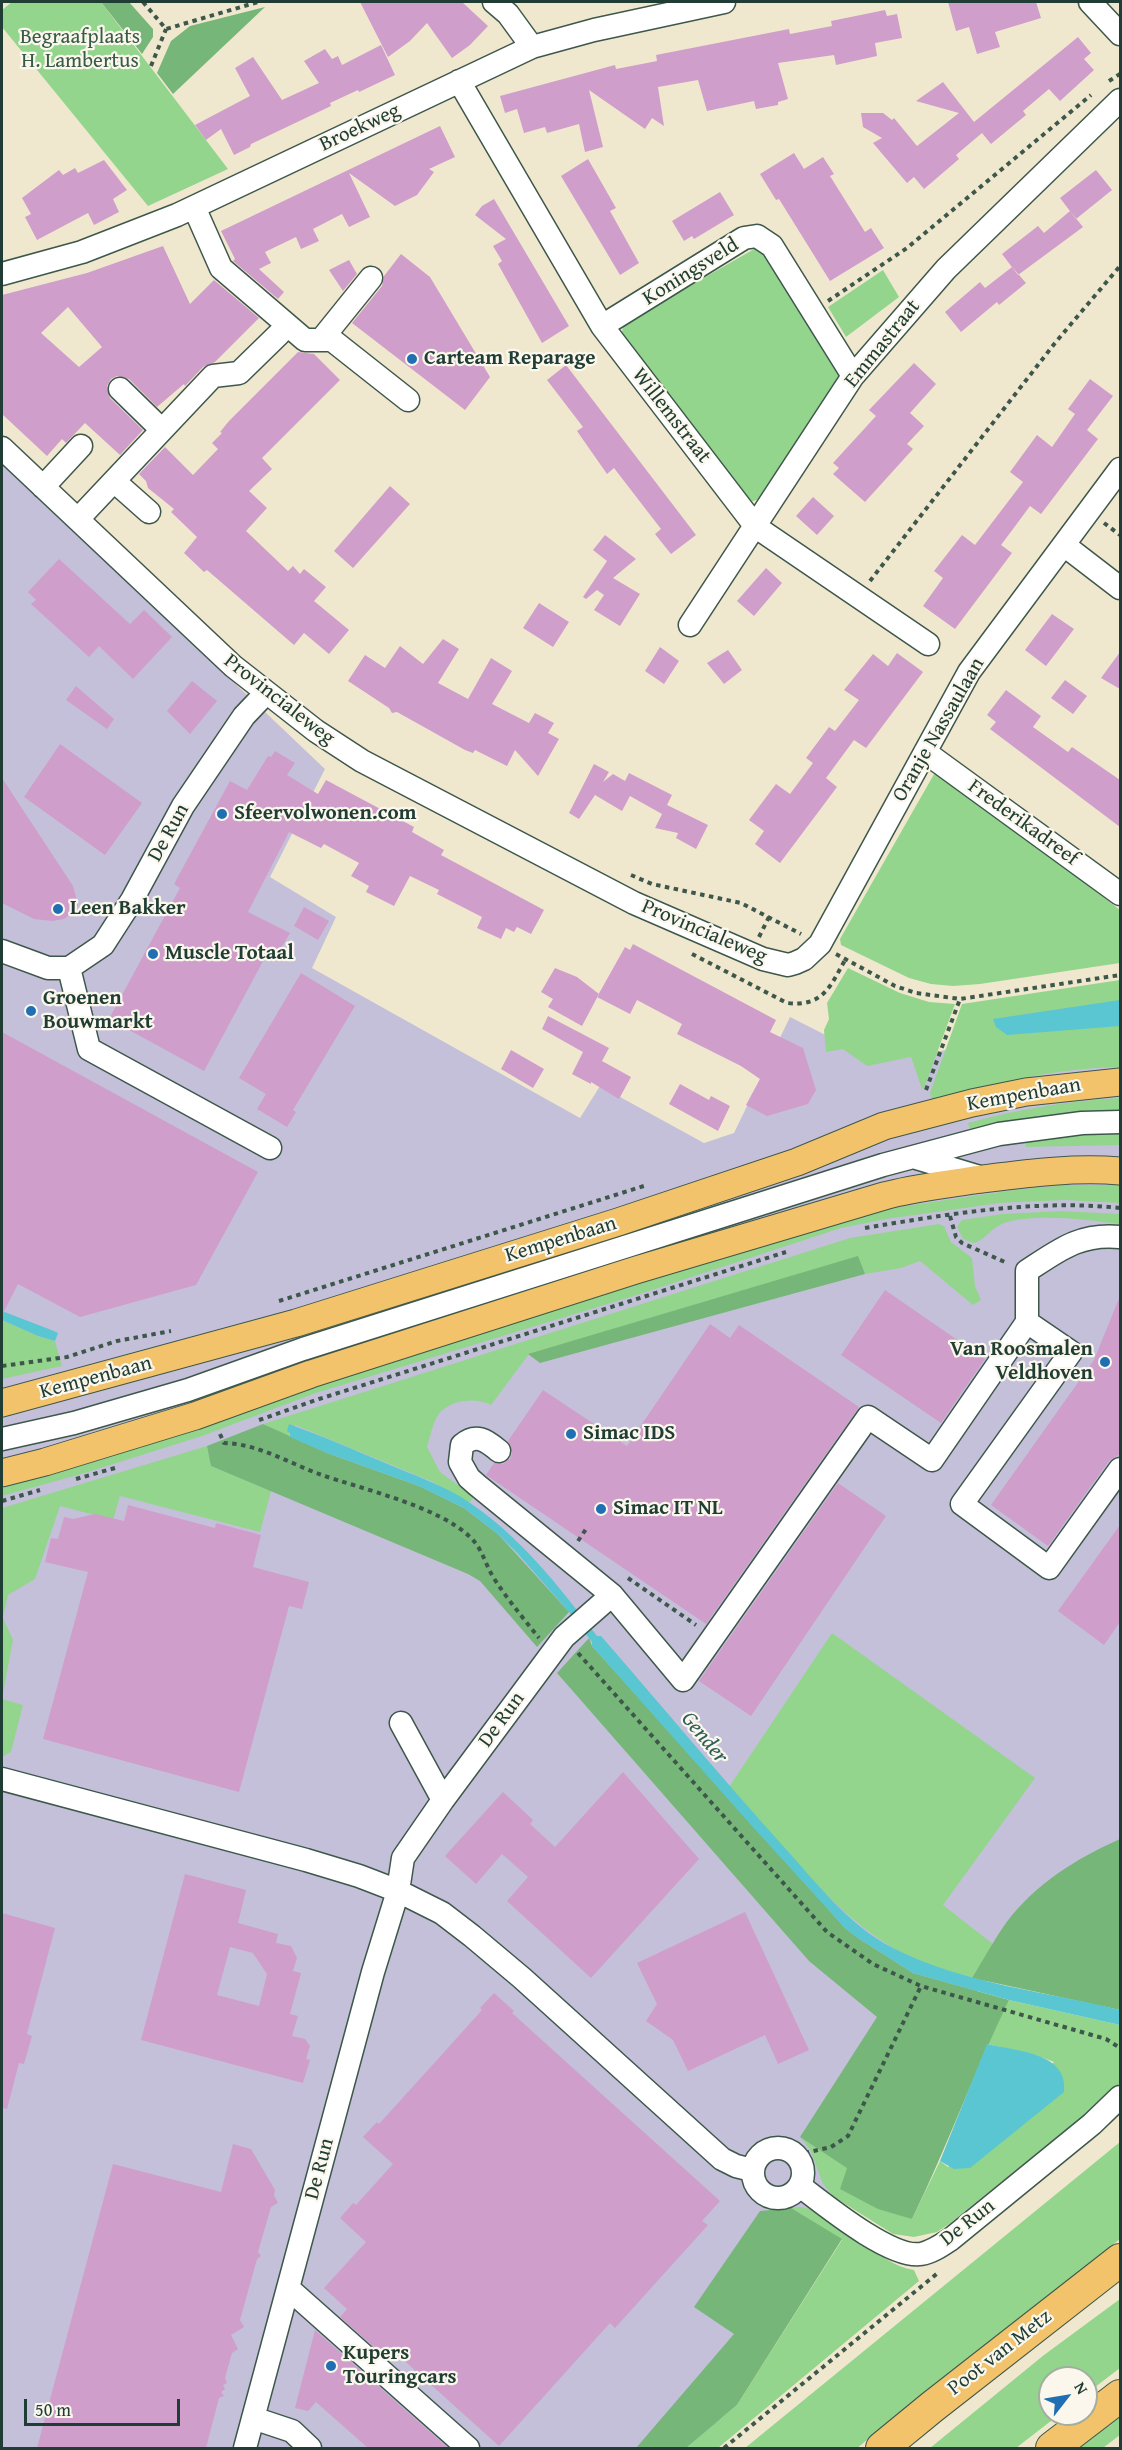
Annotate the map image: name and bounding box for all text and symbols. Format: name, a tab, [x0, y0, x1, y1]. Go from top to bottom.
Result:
park label: Begraafplaats H. Lambertus	[20, 25, 140, 75]
street label: Broekweg	[316, 98, 404, 158]
street label: Koningsveld	[638, 233, 744, 311]
street label: Emmastraat	[840, 295, 926, 393]
place label: Carteam Reparage	[424, 346, 596, 372]
marker: Carteam Reparage	[405, 352, 419, 366]
street label: Willemstraat	[626, 363, 716, 469]
street label: Provincialeweg	[219, 649, 339, 751]
street label: Oranje Nassaulaan	[888, 653, 990, 807]
street label: Frederikadreef	[963, 774, 1083, 872]
street label: De Run	[143, 800, 195, 866]
place label: Sfeervolwonen.com	[234, 801, 417, 827]
marker: Sfeervolwonen.com	[215, 807, 229, 821]
street label: Provincialeweg	[638, 894, 770, 970]
place label: Leen Bakker	[70, 896, 186, 922]
marker: Leen Bakker	[51, 902, 65, 916]
place label: Muscle Totaal	[165, 941, 294, 967]
marker: Muscle Totaal	[146, 947, 160, 961]
place label: Groenen Bouwmarkt	[43, 986, 153, 1036]
marker: Groenen Bouwmarkt	[24, 1004, 38, 1018]
street label: Kempenbaan	[965, 1073, 1083, 1117]
street label: Kempenbaan	[502, 1211, 620, 1269]
place label: Van Roosmalen Veldhoven	[950, 1337, 1093, 1387]
street label: Kempenbaan	[37, 1351, 155, 1405]
marker: Van Roosmalen Veldhoven	[1098, 1355, 1112, 1369]
place label: Simac IDS	[583, 1421, 675, 1447]
marker: Simac IDS	[564, 1427, 578, 1441]
place label: Simac IT NL	[613, 1496, 723, 1522]
marker: Simac IT NL	[594, 1502, 608, 1516]
street label: De Run	[473, 1687, 531, 1753]
water label: Gender	[675, 1707, 733, 1769]
street label: De Run	[300, 2136, 340, 2202]
street label: De Run	[936, 2194, 1000, 2252]
street label: Poot van Metz	[943, 2305, 1057, 2401]
place label: Kupers Touringcars	[343, 2341, 457, 2391]
marker: Kupers Touringcars	[324, 2359, 338, 2373]
north arrow	[1038, 2366, 1098, 2426]
text: N	[1069, 2377, 1095, 2399]
scale bar	[27, 2387, 183, 2425]
text: 50 m	[35, 2396, 71, 2423]

